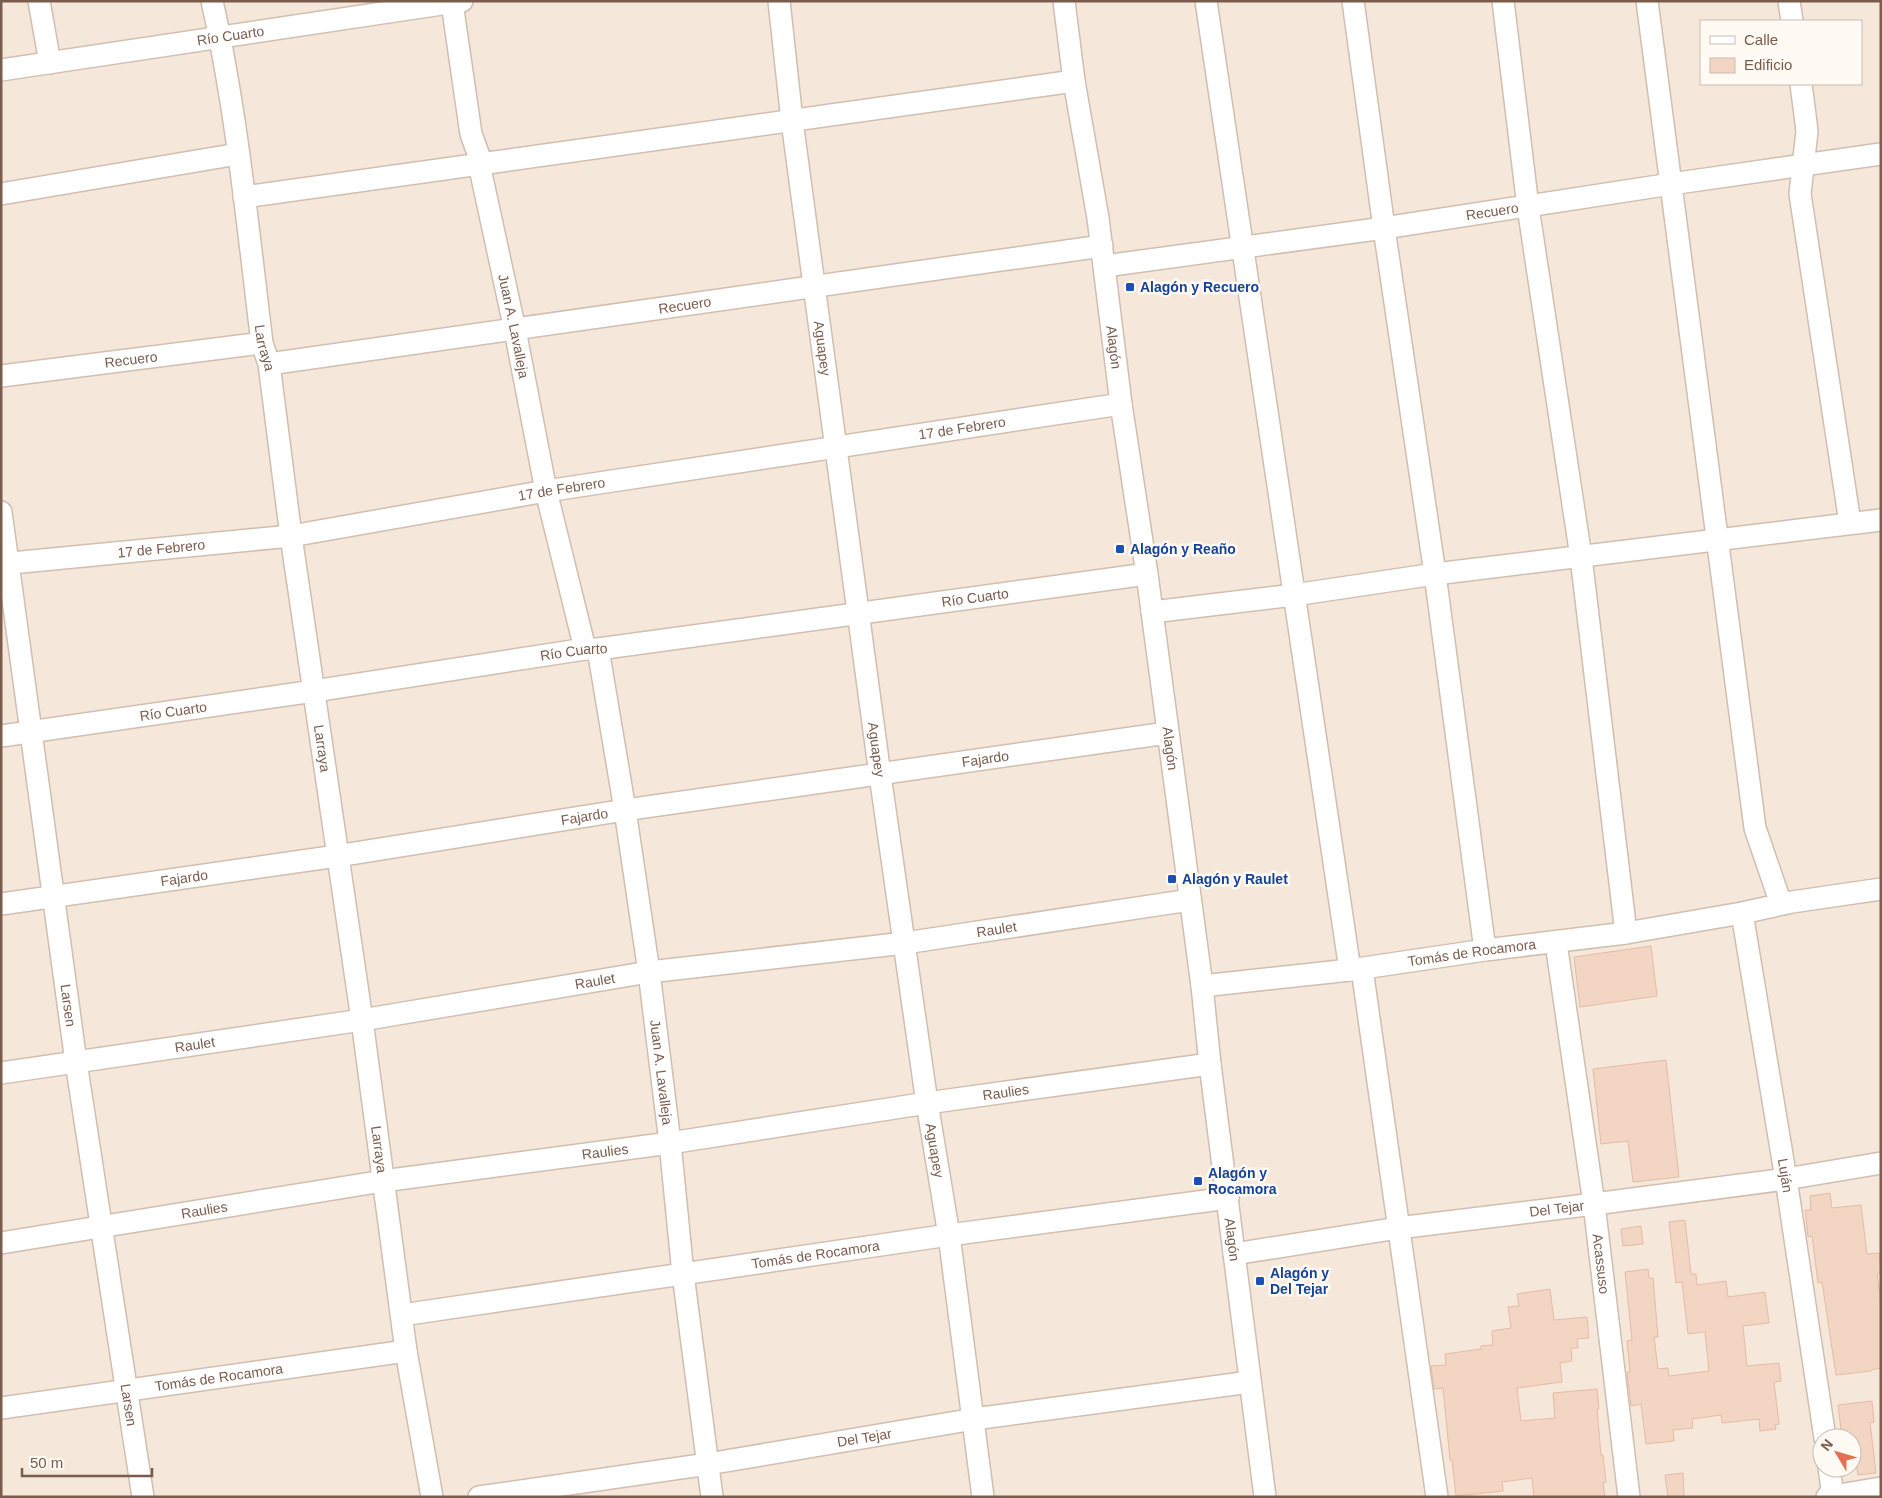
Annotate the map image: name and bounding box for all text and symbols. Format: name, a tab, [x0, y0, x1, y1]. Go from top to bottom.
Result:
legend	[1700, 20, 1862, 85]
street label: Río Cuarto	[196, 23, 265, 49]
text: Calle	[1744, 31, 1778, 48]
text: Edificio	[1744, 56, 1792, 73]
street label: Recuero	[1465, 199, 1520, 223]
street label: Juan A. Lavalleja	[495, 273, 532, 380]
place label: Alagón y Recuero	[1140, 279, 1259, 295]
marker: Alagón y Recuero	[1124, 281, 1136, 293]
street label: Recuero	[657, 293, 712, 317]
street label: Aguapey	[811, 320, 834, 377]
street label: Larraya	[252, 324, 278, 372]
street label: Alagón	[1103, 325, 1125, 370]
street label: Recuero	[104, 348, 158, 371]
street label: 17 de Febrero	[917, 414, 1007, 443]
street label: 17 de Febrero	[517, 474, 606, 504]
street label: 17 de Febrero	[117, 536, 206, 561]
place label: Alagón y Reaño	[1130, 541, 1236, 557]
marker: Alagón y Reaño	[1114, 543, 1126, 555]
street label: Río Cuarto	[940, 585, 1010, 610]
street label: Río Cuarto	[539, 640, 609, 664]
street label: Río Cuarto	[139, 698, 208, 724]
street label: Aguapey	[865, 721, 888, 778]
street label: Larraya	[311, 724, 334, 773]
street label: Alagón	[1159, 726, 1181, 771]
street label: Fajardo	[961, 748, 1010, 770]
street label: Fajardo	[560, 805, 609, 828]
street label: Fajardo	[159, 867, 209, 889]
place label: Alagón y Raulet	[1182, 871, 1288, 887]
marker: Alagón y Raulet	[1166, 873, 1178, 885]
street label: Raulet	[975, 918, 1018, 940]
street label: Tomás de Rocamora	[1407, 936, 1537, 969]
street label: Raulet	[574, 970, 616, 992]
street label: Larsen	[57, 983, 79, 1028]
street label: Juan A. Lavalleja	[647, 1019, 676, 1126]
street label: Raulet	[174, 1034, 216, 1055]
street label: Raulies	[981, 1081, 1030, 1103]
street label: Aguapey	[922, 1122, 947, 1179]
street label: Larraya	[368, 1125, 390, 1174]
street label: Raulies	[581, 1141, 629, 1163]
street label: Luján	[1775, 1157, 1796, 1194]
place label: Alagón y Rocamora	[1208, 1165, 1277, 1197]
marker: Alagón y Rocamora	[1192, 1175, 1204, 1187]
street label: Del Tejar	[1528, 1197, 1585, 1220]
street label: Raulies	[180, 1198, 229, 1222]
street label: Alagón	[1222, 1217, 1243, 1262]
street label: Acassuso	[1590, 1233, 1613, 1295]
street label: Tomás de Rocamora	[750, 1237, 881, 1272]
place label: Alagón y Del Tejar	[1270, 1265, 1329, 1297]
marker: Alagón y Del Tejar	[1254, 1275, 1266, 1287]
street label: Tomás de Rocamora	[154, 1360, 284, 1394]
street label: Larsen	[118, 1382, 140, 1427]
street label: Del Tejar	[836, 1425, 893, 1450]
north arrow	[1812, 1428, 1862, 1478]
text: N	[1817, 1436, 1836, 1454]
scale bar	[22, 1446, 152, 1478]
text: 50 m	[30, 1454, 63, 1471]

